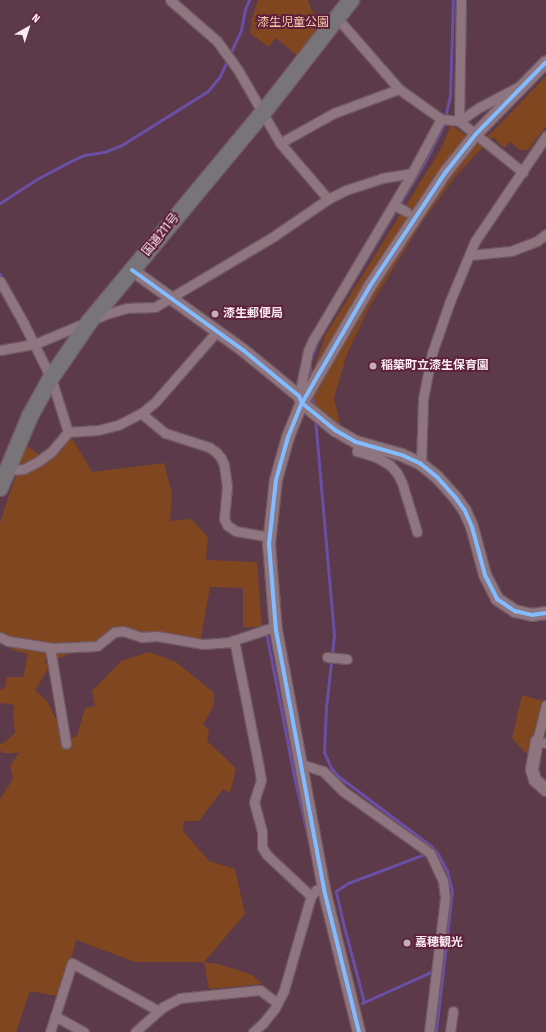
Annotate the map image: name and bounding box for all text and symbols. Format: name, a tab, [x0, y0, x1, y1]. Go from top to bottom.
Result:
north arrow	[8, 8, 48, 48]
text: N	[29, 11, 43, 25]
park label: 漆生児童公園	[257, 16, 329, 30]
street label: 国道211号	[140, 211, 182, 259]
place label: 漆生郵便局	[223, 307, 283, 321]
marker: 漆生郵便局	[210, 309, 220, 319]
place label: 稲築町立漆生保育園	[381, 359, 489, 373]
marker: 稲築町立漆生保育園	[368, 361, 378, 371]
place label: 嘉穂観光	[415, 936, 463, 950]
marker: 嘉穂観光	[402, 938, 412, 948]

